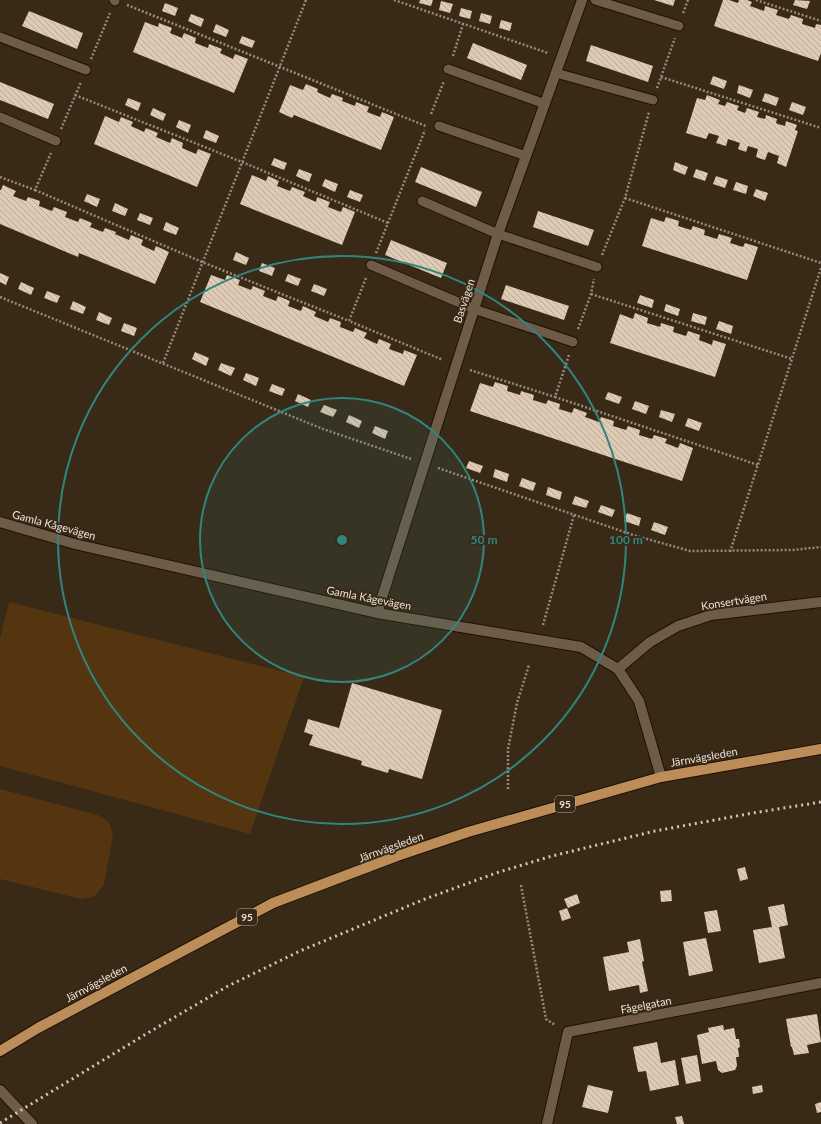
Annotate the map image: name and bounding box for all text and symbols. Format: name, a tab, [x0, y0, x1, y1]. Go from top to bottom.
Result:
street label: Basvägen	[450, 277, 477, 325]
street label: Gamla Kågevägen	[11, 507, 97, 542]
text: 50 m	[471, 532, 497, 547]
text: 100 m	[609, 532, 643, 547]
centre of rings	[335, 533, 349, 547]
street label: Gamla Kågevägen	[326, 583, 413, 612]
street label: Konsertvägen	[700, 589, 768, 612]
street label: Järnvägsleden	[669, 744, 738, 769]
road number: 95	[555, 796, 575, 812]
street label: Järnvägsleden	[357, 829, 425, 864]
road number: 95	[237, 909, 257, 925]
street label: Järnvägsleden	[63, 961, 129, 1004]
street label: Fågelgatan	[619, 993, 672, 1016]

